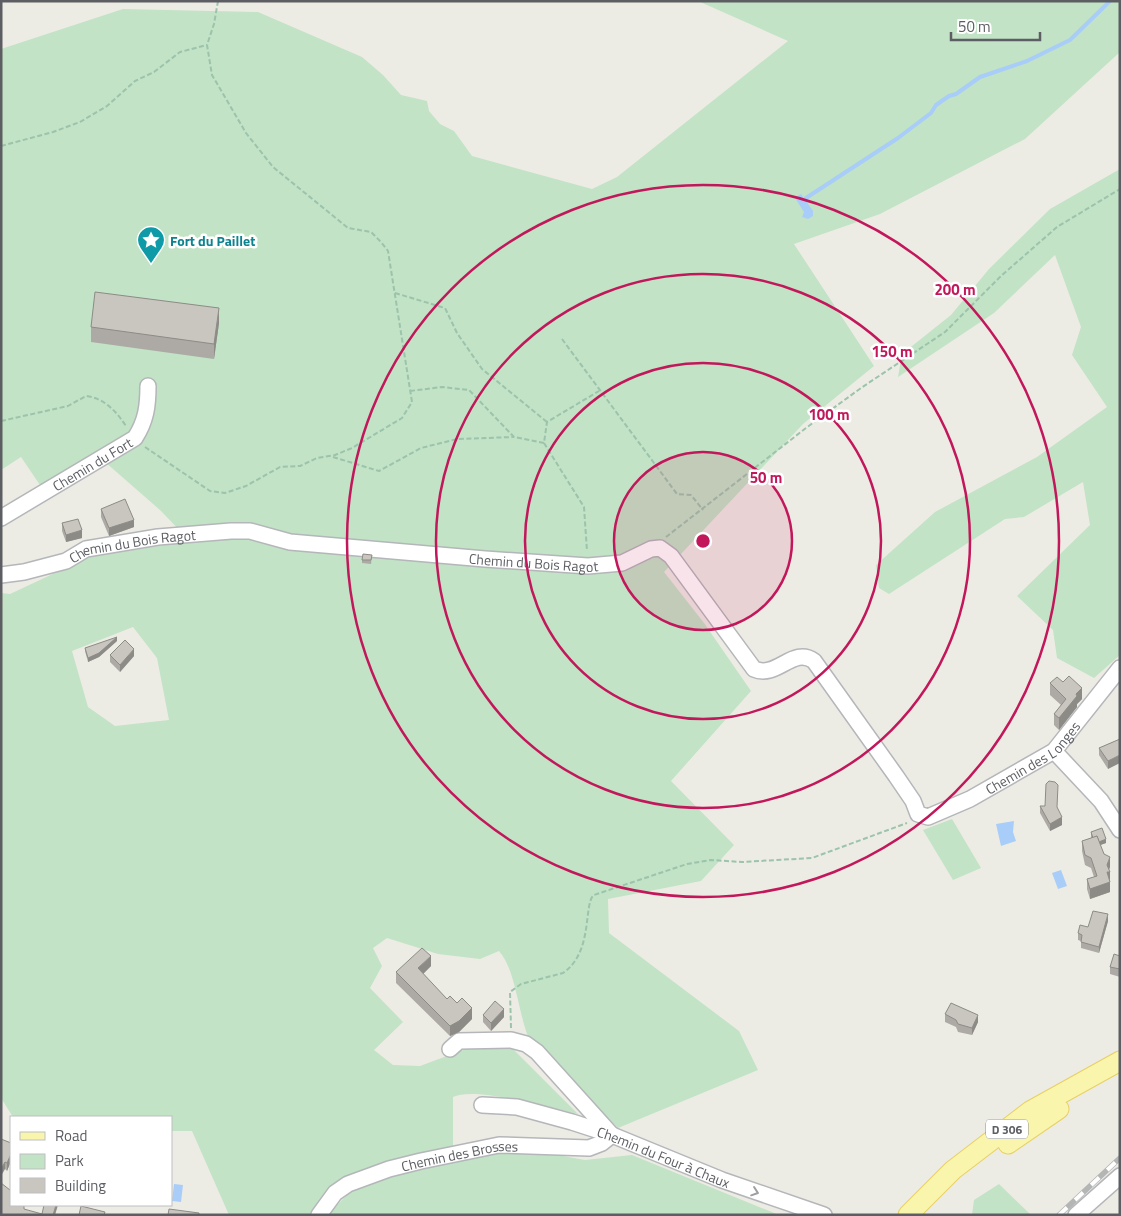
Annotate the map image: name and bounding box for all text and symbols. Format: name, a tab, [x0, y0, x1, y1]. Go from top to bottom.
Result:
scale bar	[951, 10, 1040, 42]
text: 50 m	[958, 15, 991, 38]
place icon: Fort du Paillet	[136, 225, 166, 264]
place label: Fort du Paillet	[170, 230, 255, 251]
text: 200 m	[934, 278, 976, 301]
text: 150 m	[871, 340, 913, 363]
text: 100 m	[808, 403, 850, 426]
street label: Chemin du Fort	[48, 432, 136, 496]
text: 50 m	[750, 466, 782, 489]
street label: Chemin du Bois Ragot	[65, 523, 197, 568]
centre of rings	[694, 532, 712, 550]
street label: Chemin du Bois Ragot	[468, 547, 599, 577]
street label: Chemin des Longes	[981, 716, 1085, 799]
legend	[10, 1116, 172, 1206]
street label: Chemin du Four à Chaux	[595, 1120, 733, 1193]
road number: D 306	[986, 1120, 1028, 1138]
text: Road	[55, 1124, 87, 1147]
street label: Chemin des Brosses	[399, 1134, 519, 1176]
text: Park	[55, 1149, 84, 1172]
text: Building	[55, 1174, 106, 1197]
one-way arrow	[751, 1186, 759, 1196]

